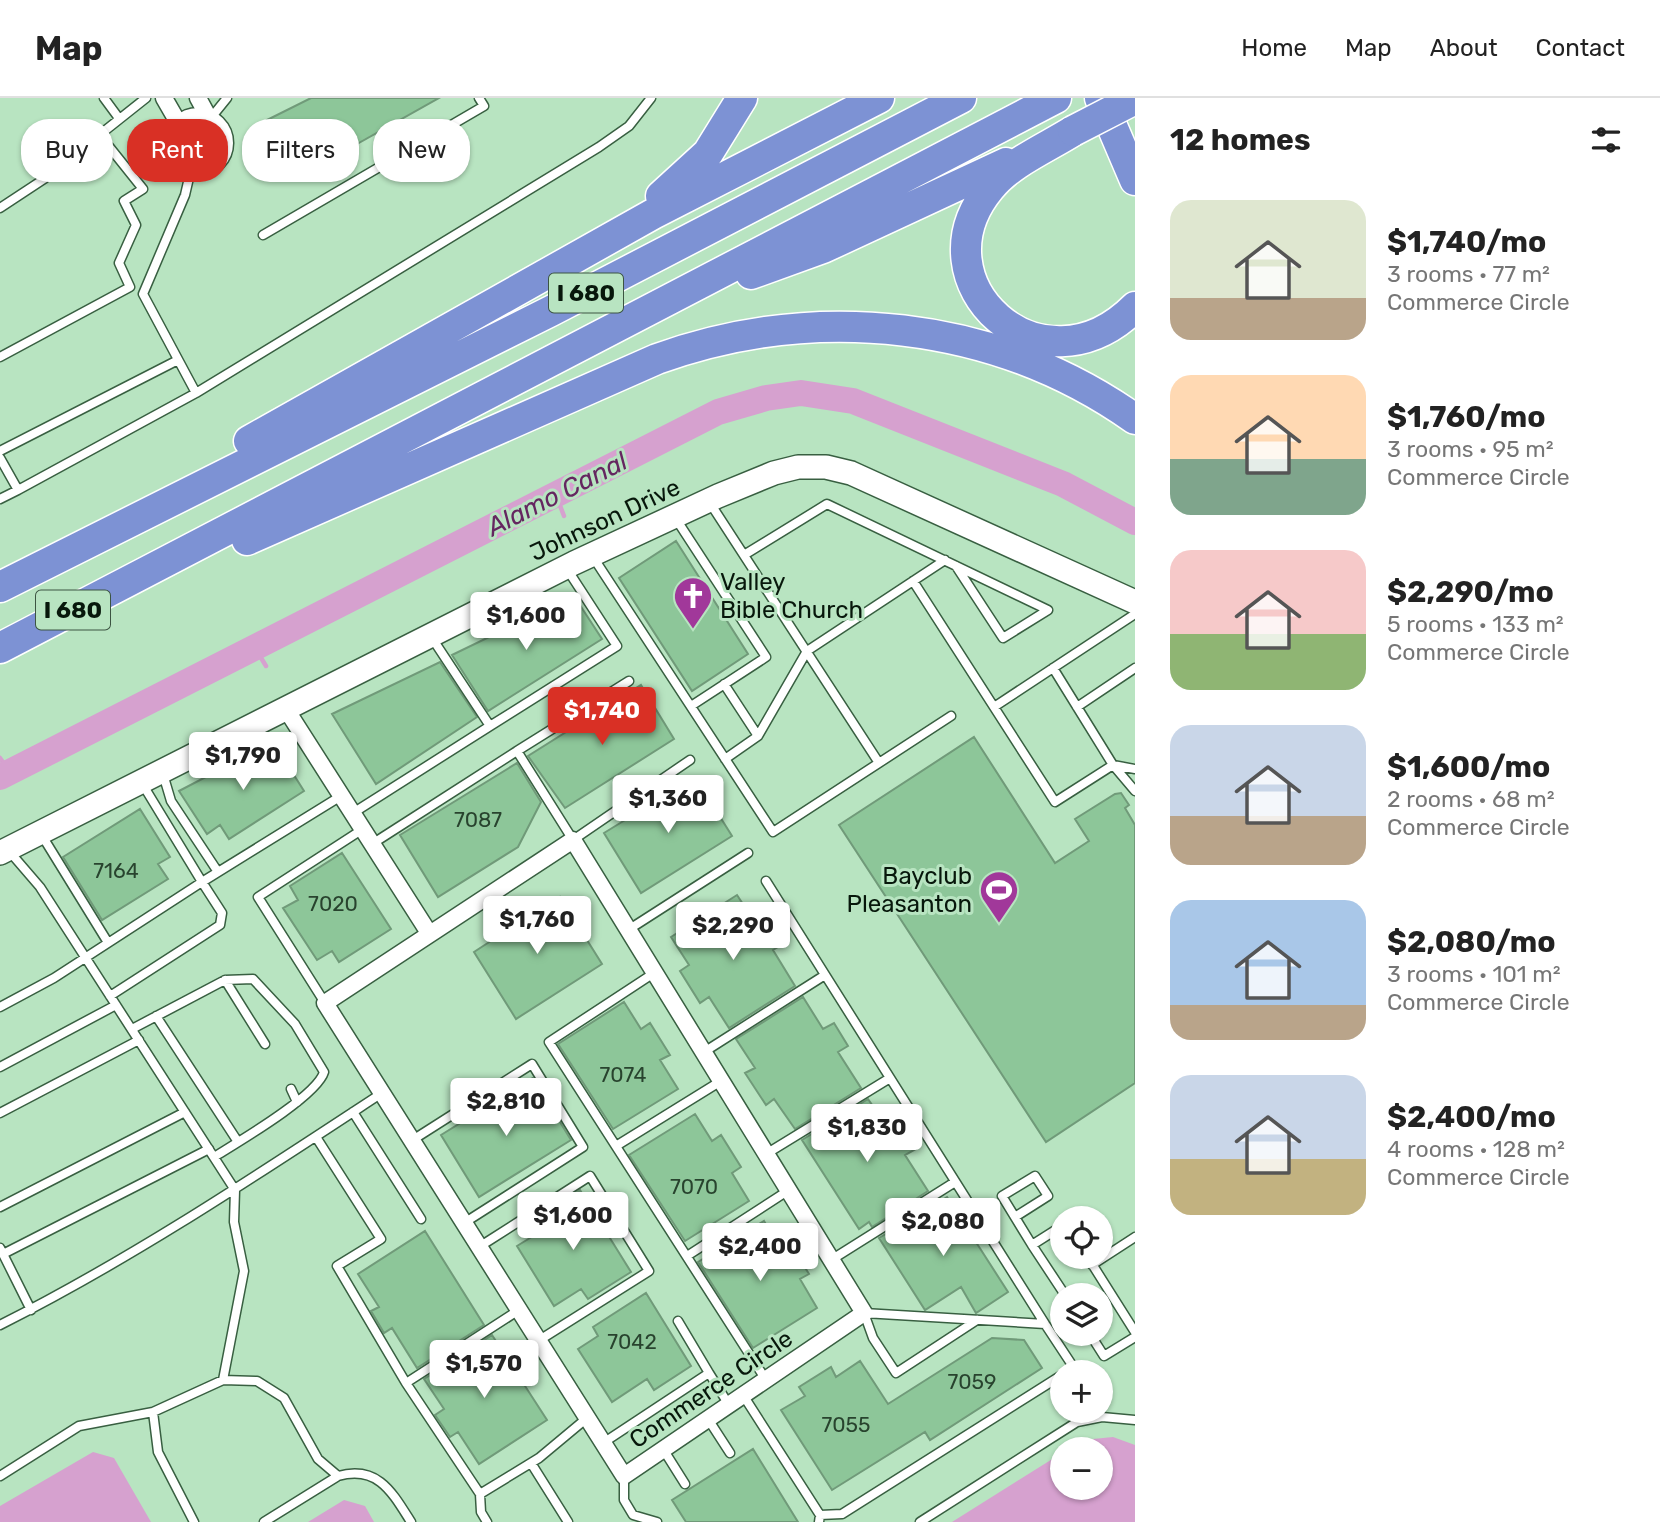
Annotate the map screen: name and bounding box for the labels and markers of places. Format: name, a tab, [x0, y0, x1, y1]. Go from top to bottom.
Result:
place label: Valley Bible Church	[720, 568, 863, 624]
church icon: Valley Bible Church	[672, 575, 714, 630]
pin: $1,600	[469, 592, 583, 652]
pin: $1,740	[545, 688, 659, 747]
pin: $1,790	[186, 732, 300, 792]
pin: $1,360	[611, 776, 725, 835]
place label: Bayclub Pleasanton	[847, 862, 972, 918]
sports icon: Bayclub Pleasanton	[978, 869, 1020, 924]
pin: $1,760	[480, 896, 594, 956]
pin: $2,290	[676, 902, 790, 962]
pin: $2,810	[449, 1079, 563, 1138]
pin: $1,830	[810, 1104, 924, 1164]
pin: $1,600	[516, 1192, 630, 1252]
pin: $2,080	[886, 1198, 1000, 1258]
pin: $2,400	[703, 1224, 817, 1283]
pin: $1,570	[427, 1340, 541, 1400]

